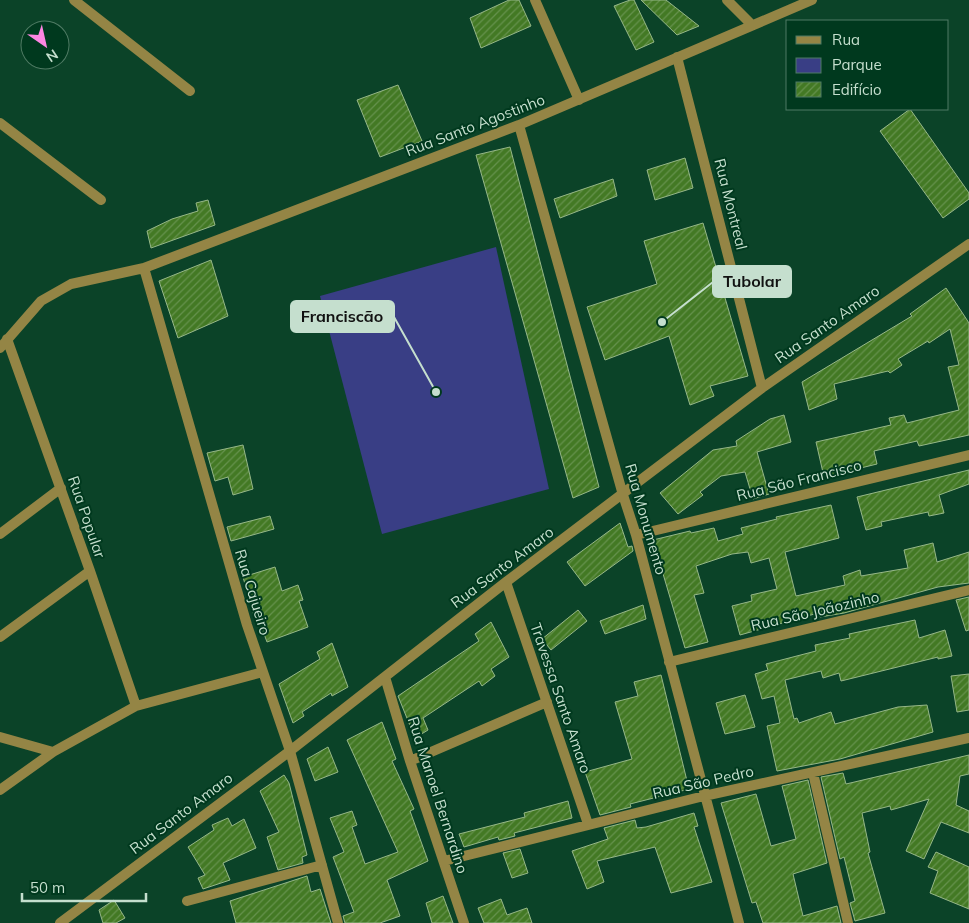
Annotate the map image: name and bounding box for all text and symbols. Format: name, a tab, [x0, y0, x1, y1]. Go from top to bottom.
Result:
north arrow	[20, 20, 70, 70]
legend	[786, 20, 949, 110]
text: Rua	[832, 30, 860, 49]
text: N	[43, 45, 62, 66]
text: Parque	[832, 55, 882, 74]
text: Edifício	[832, 80, 882, 99]
street label: Rua Santo Agostinho	[403, 90, 547, 160]
street label: Rua Montreal	[710, 156, 752, 252]
callout: Tubolar	[713, 266, 791, 297]
text: Tubolar	[723, 271, 782, 291]
street label: Rua Santo Amaro	[771, 281, 883, 367]
callout: Franciscão	[291, 301, 394, 332]
text: Franciscão	[301, 306, 383, 326]
street label: Rua São Francisco	[734, 455, 864, 505]
street label: Rua Monumento	[621, 461, 671, 577]
street label: Rua Popular	[64, 473, 110, 561]
street label: Rua Santo Amaro	[447, 522, 557, 612]
street label: Rua Cajueiro	[231, 547, 275, 637]
street label: Rua São Joãozinho	[749, 587, 881, 635]
street label: Travessa Santo Amaro	[526, 620, 596, 776]
street label: Rua Manoel Bernardino	[404, 714, 472, 876]
street label: Rua São Pedro	[651, 761, 755, 803]
street label: Rua Santo Amaro	[126, 768, 236, 858]
scale bar	[22, 870, 146, 902]
text: 50 m	[30, 878, 65, 897]

